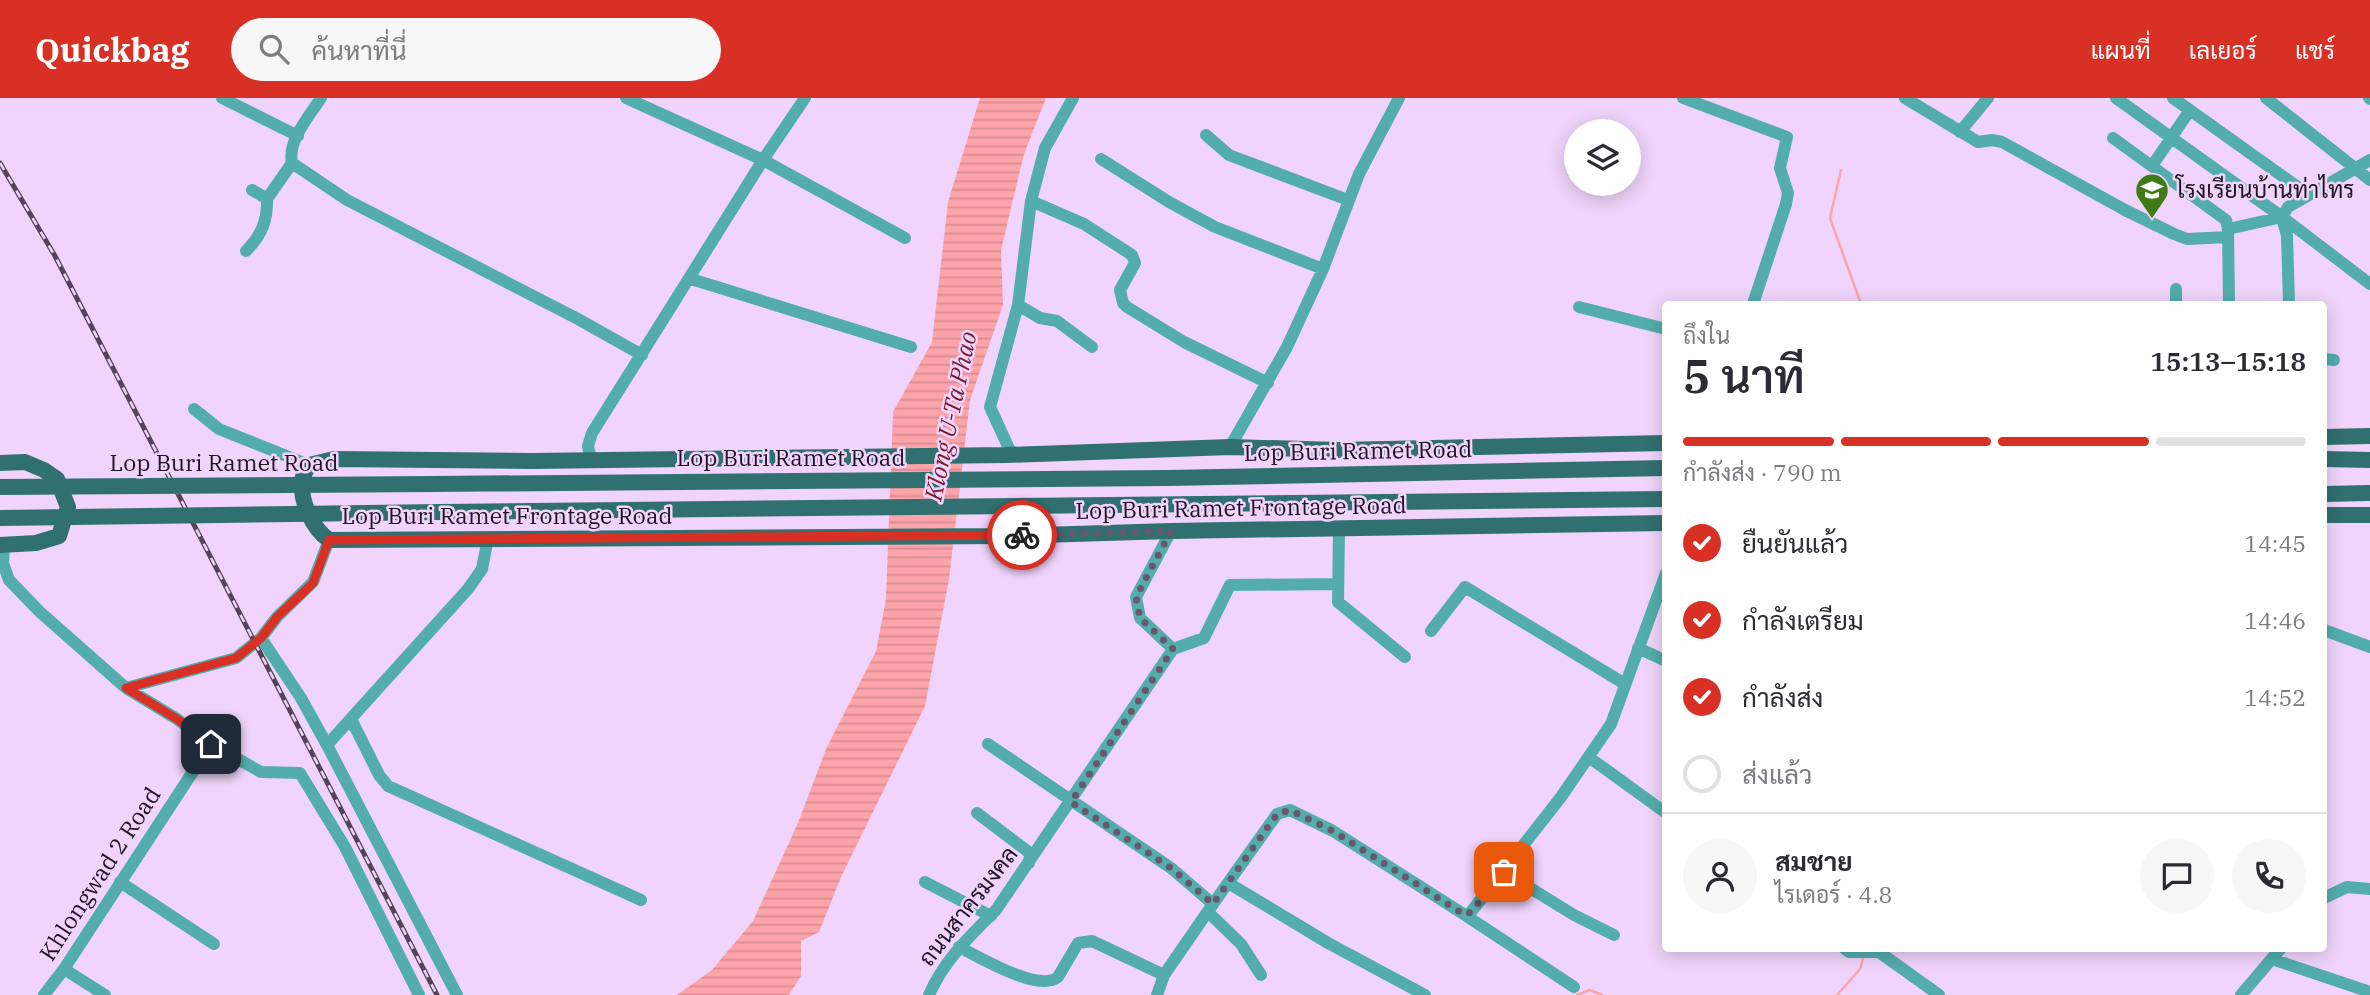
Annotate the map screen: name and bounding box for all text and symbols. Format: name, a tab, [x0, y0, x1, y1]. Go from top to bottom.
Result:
search box	[231, 18, 721, 81]
text: Quickbag	[35, 28, 189, 71]
icon: search	[255, 30, 293, 68]
text: ค้นหาที่นี่	[311, 33, 407, 67]
text: แผนที่	[2091, 34, 2151, 66]
text: เลเยอร์	[2189, 34, 2257, 66]
text: แชร์	[2295, 34, 2335, 66]
map controls	[1564, 119, 1641, 196]
button: layers	[1564, 119, 1641, 196]
school or university icon: โรงเรียนบ้านท่าไทร	[2133, 171, 2171, 220]
place label: โรงเรียนบ้านท่าไทร	[2174, 174, 2354, 204]
text: ถึงใน	[1683, 320, 1730, 350]
water label: Klong U-Ta Phao	[916, 328, 984, 504]
text: 15:13–15:18	[2150, 344, 2306, 378]
text: 5 นาที	[1683, 346, 1805, 406]
street label: Lop Buri Ramet Road	[1243, 433, 1473, 467]
street label: Lop Buri Ramet Road	[677, 442, 905, 472]
street label: Lop Buri Ramet Road	[110, 447, 338, 477]
text: กำลังส่ง · 790 m	[1683, 457, 1842, 487]
street label: Lop Buri Ramet Frontage Road	[1075, 489, 1407, 525]
street label: Lop Buri Ramet Frontage Road	[341, 500, 673, 530]
courier	[987, 500, 1057, 570]
icon: bike	[1003, 516, 1041, 554]
icon: check	[1683, 524, 1721, 562]
text: ยืนยันแล้ว	[1742, 526, 1848, 560]
text: 14:45	[2244, 528, 2306, 558]
icon: check	[1683, 601, 1721, 639]
text: กำลังเตรียม	[1742, 603, 1864, 637]
text: 14:46	[2244, 605, 2306, 635]
icon: check	[1683, 678, 1721, 716]
text: กำลังส่ง	[1742, 680, 1823, 714]
text: 14:52	[2244, 682, 2306, 712]
pin	[181, 714, 241, 774]
icon: home	[192, 725, 230, 763]
text: ส่งแล้ว	[1742, 757, 1812, 791]
street label: Khlongwad 2 Road	[32, 781, 167, 966]
street label: ถนนสาครมงคล	[911, 839, 1023, 971]
button: person	[1683, 839, 1757, 913]
button: chat	[2140, 839, 2214, 913]
button: phone	[2232, 839, 2306, 913]
pin	[1474, 842, 1534, 902]
text: สมชาย	[1775, 844, 1852, 878]
icon: bag	[1485, 853, 1523, 891]
text: ไรเดอร์ · 4.8	[1775, 879, 1892, 909]

